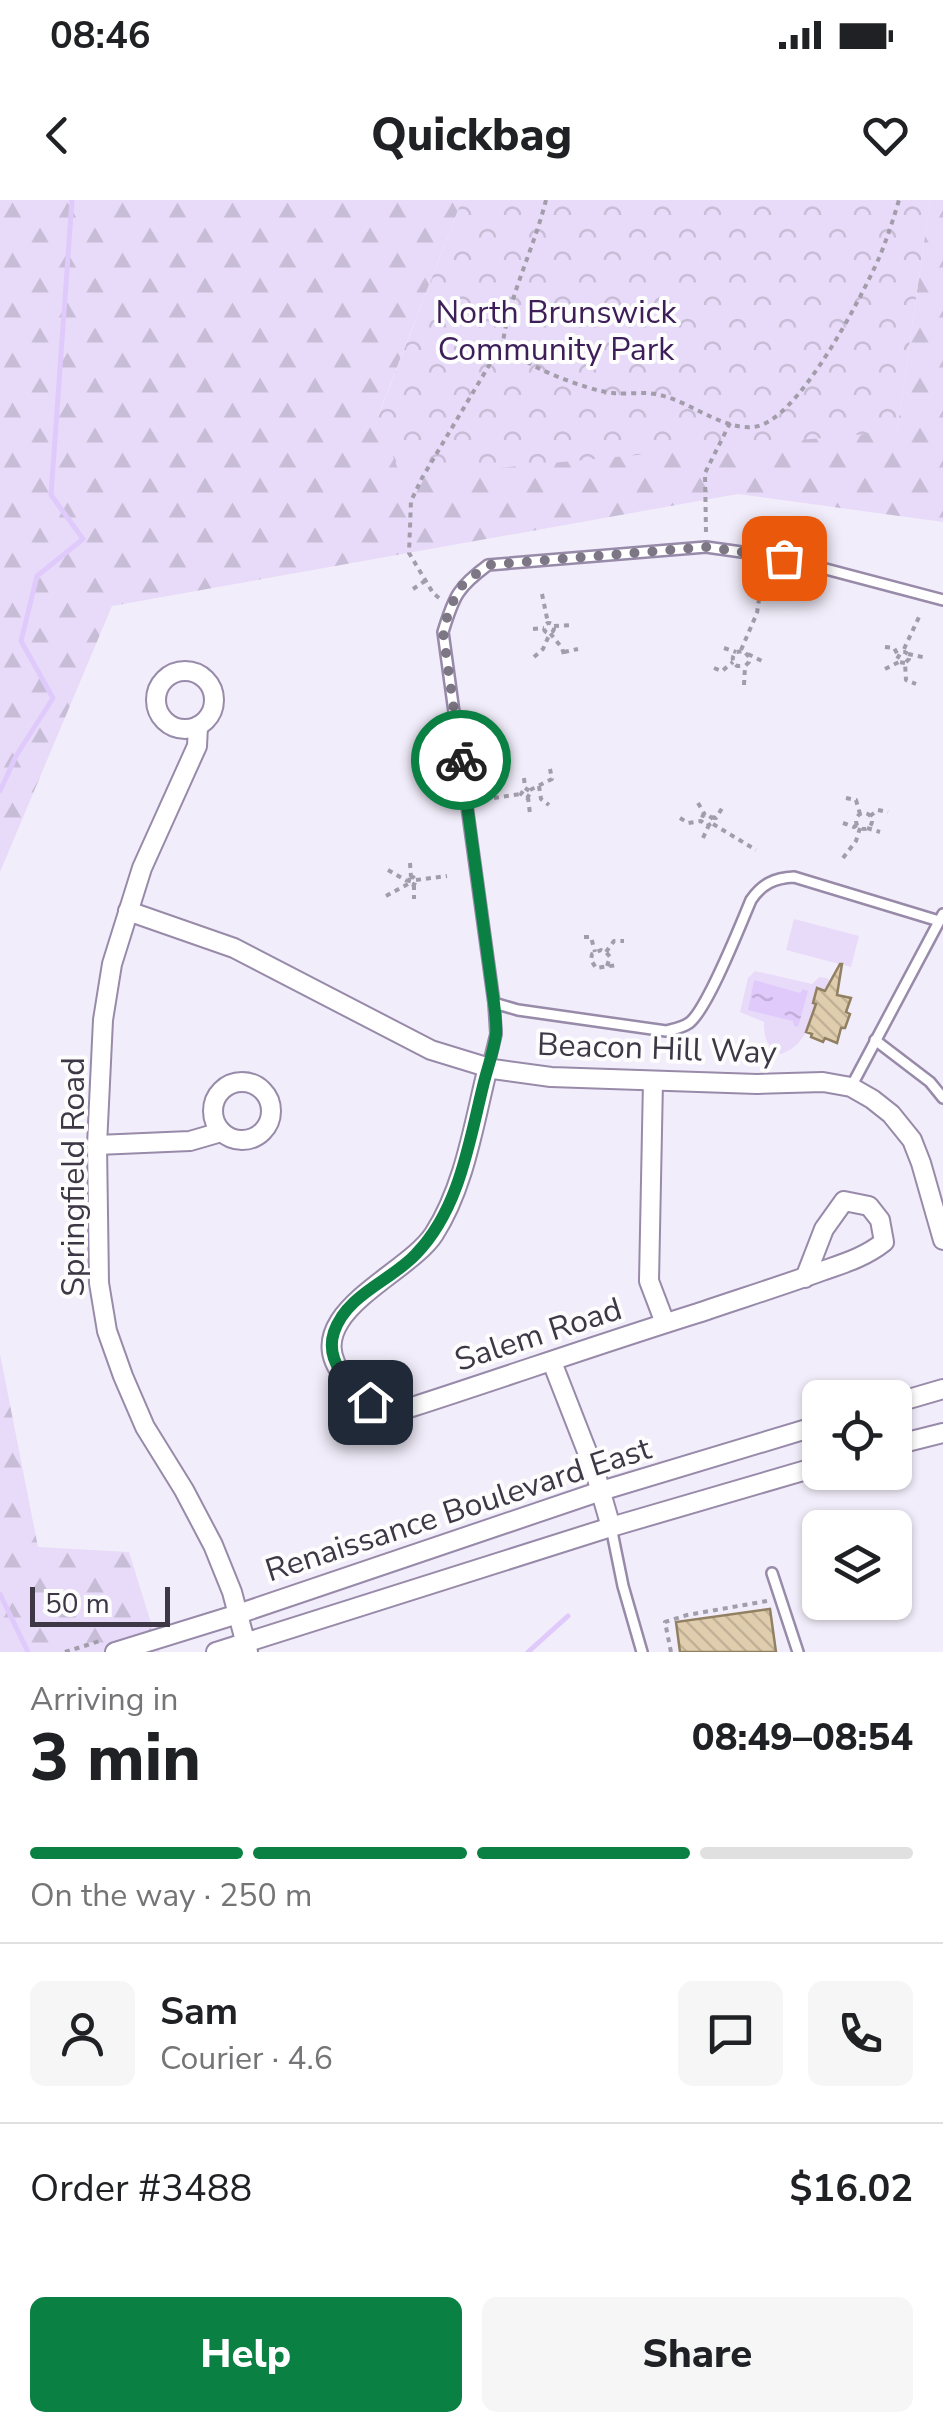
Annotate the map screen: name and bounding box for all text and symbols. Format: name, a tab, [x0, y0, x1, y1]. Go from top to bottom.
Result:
text: 08:46	[50, 10, 151, 61]
text: Quickbag	[371, 105, 572, 166]
icon: back	[30, 108, 85, 163]
icon: heart	[858, 108, 913, 163]
park label: North Brunswick Community Park	[436, 291, 677, 371]
pin	[742, 516, 827, 601]
icon: bag	[757, 531, 812, 586]
courier	[411, 710, 511, 810]
icon: bike	[434, 733, 489, 788]
street label: Beacon Hill Way	[536, 1023, 778, 1074]
street label: Springfield Road	[52, 1057, 95, 1297]
street label: Salem Road	[449, 1287, 627, 1382]
pin	[328, 1360, 413, 1445]
icon: home	[343, 1375, 398, 1430]
map controls	[802, 1380, 912, 1620]
button: locate	[802, 1380, 912, 1490]
street label: Renaissance Boulevard East	[260, 1427, 657, 1592]
button: layers	[802, 1510, 912, 1620]
scale bar	[30, 1582, 170, 1626]
text: 50 m	[45, 1585, 110, 1623]
text: Arriving in	[30, 1678, 178, 1721]
text: 08:49–08:54	[692, 1712, 913, 1763]
text: 3 min	[30, 1714, 201, 1803]
text: On the way · 250 m	[30, 1874, 312, 1917]
button: person	[30, 1981, 135, 2086]
button: chat	[678, 1981, 783, 2086]
button: phone	[808, 1981, 913, 2086]
text: Sam	[160, 1986, 238, 2037]
text: Courier · 4.6	[160, 2037, 333, 2080]
text: Order #3488	[30, 2163, 252, 2214]
text: $16.02	[790, 2163, 913, 2214]
button: Help	[30, 2297, 462, 2412]
button: Share	[482, 2297, 913, 2412]

